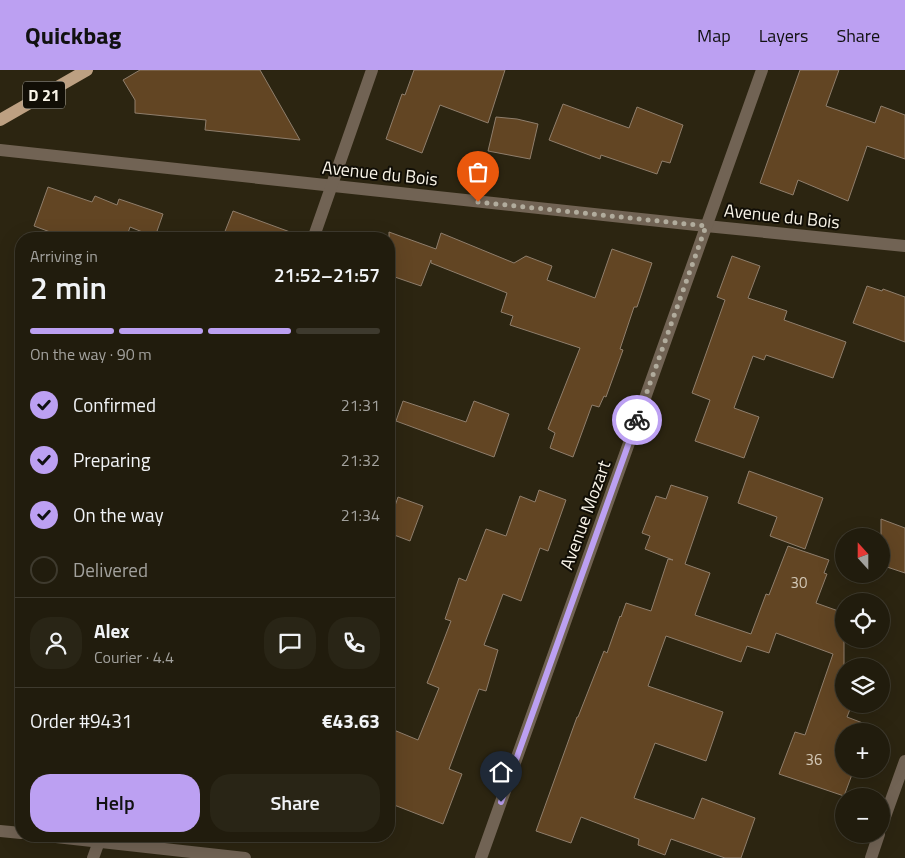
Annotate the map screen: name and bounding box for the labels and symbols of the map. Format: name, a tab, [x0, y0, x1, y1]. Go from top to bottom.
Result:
road number: D 21	[23, 82, 65, 108]
pin	[457, 151, 499, 202]
street label: Avenue du Bois	[321, 153, 439, 193]
street label: Avenue du Bois	[723, 196, 841, 236]
courier	[612, 395, 662, 445]
street label: Avenue Mozart	[553, 456, 617, 573]
north arrow	[835, 528, 890, 582]
house number: 30	[791, 571, 807, 594]
house number: 36	[806, 748, 822, 771]
pin	[480, 751, 522, 802]

